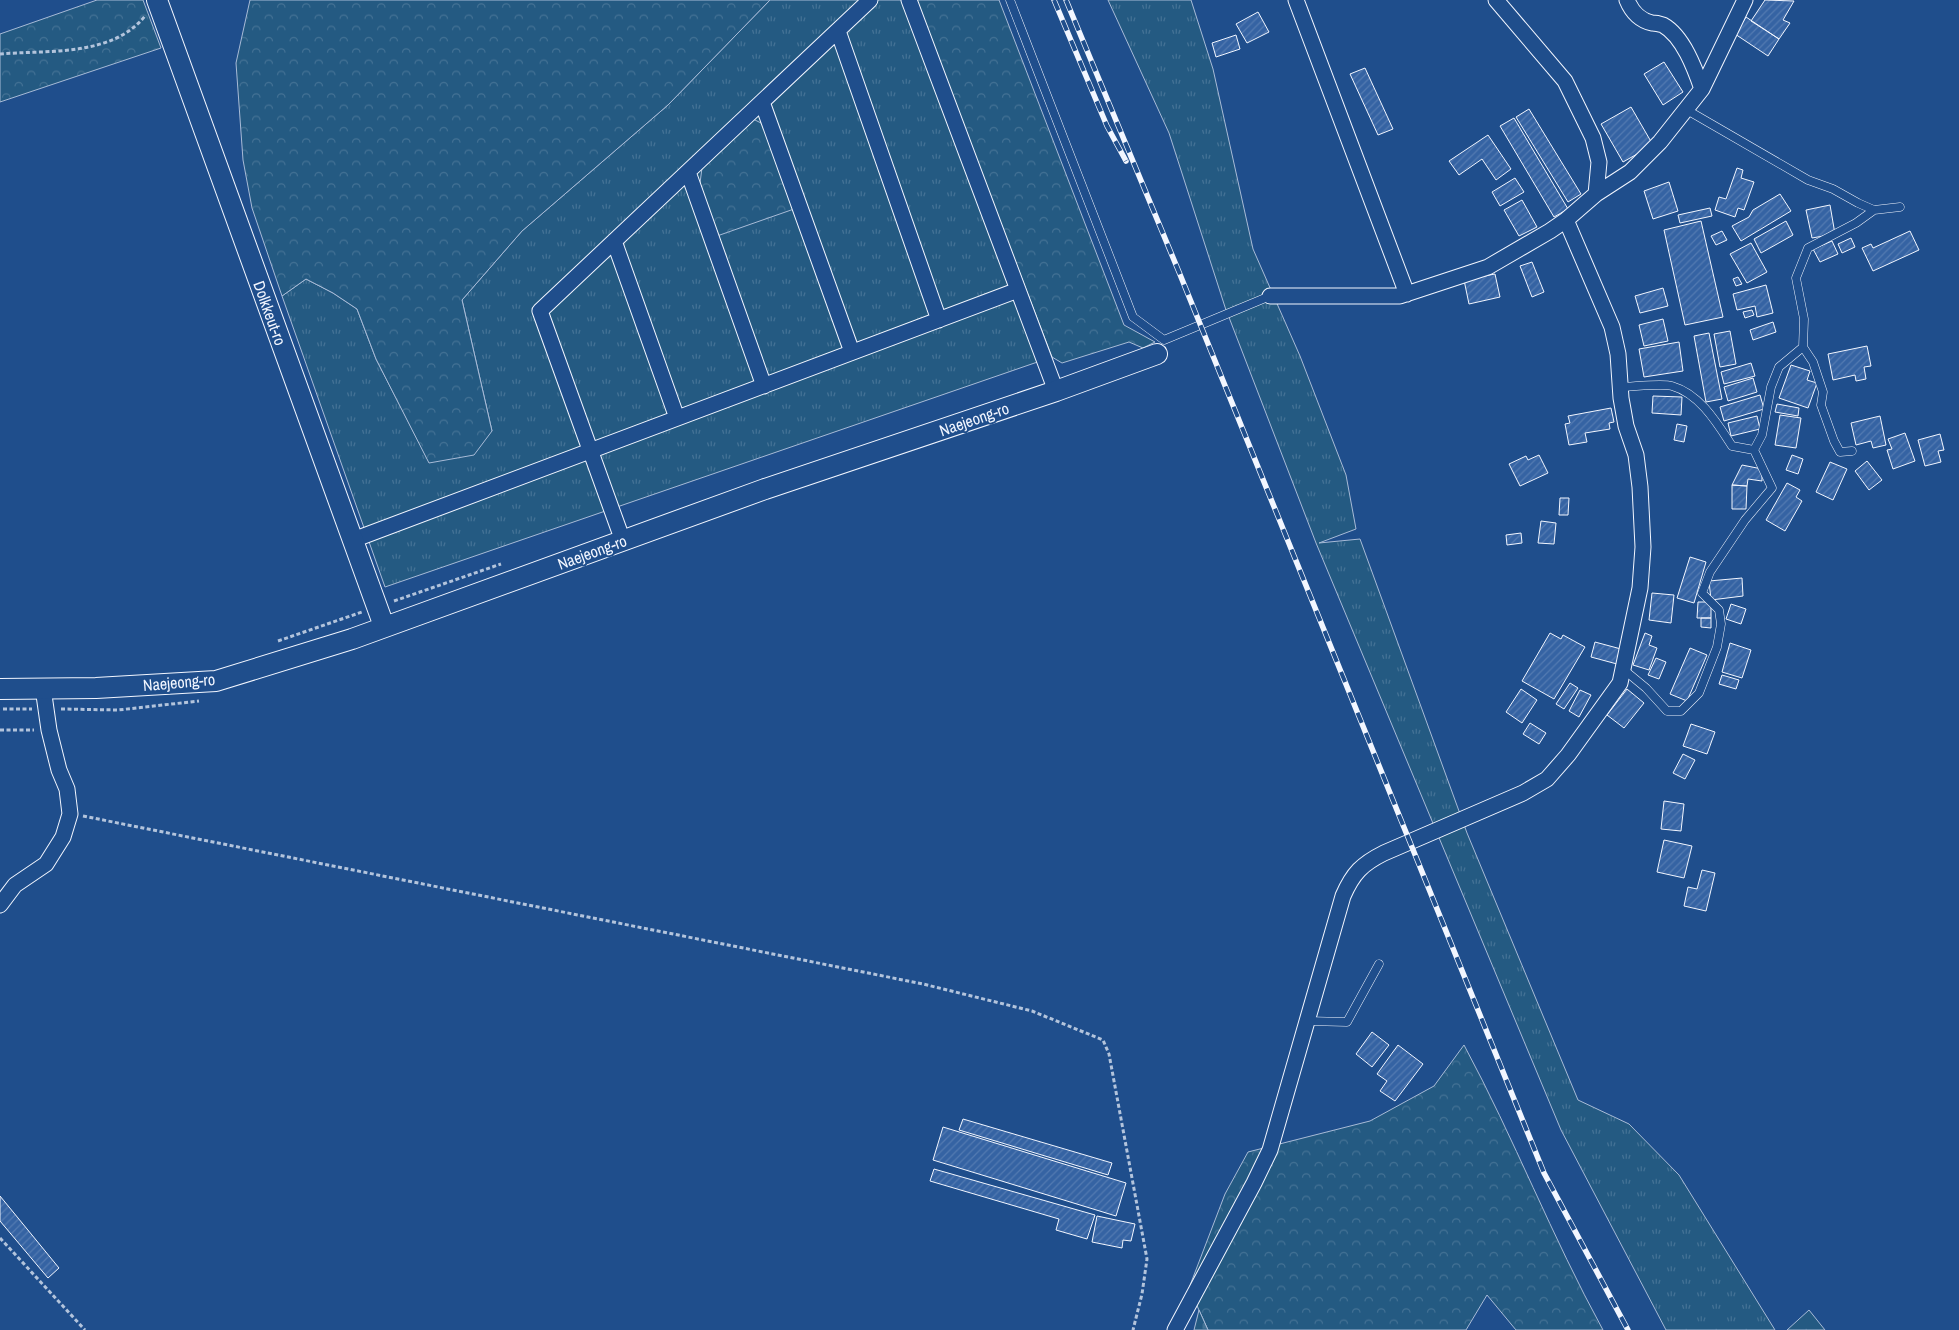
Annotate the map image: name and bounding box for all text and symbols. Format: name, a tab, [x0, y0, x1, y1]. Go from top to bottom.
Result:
street label: Dolkkeut-ro	[248, 278, 292, 348]
street label: Naejeong-ro	[936, 397, 1012, 441]
street label: Naejeong-ro	[554, 529, 630, 575]
street label: Naejeong-ro	[142, 668, 216, 696]

